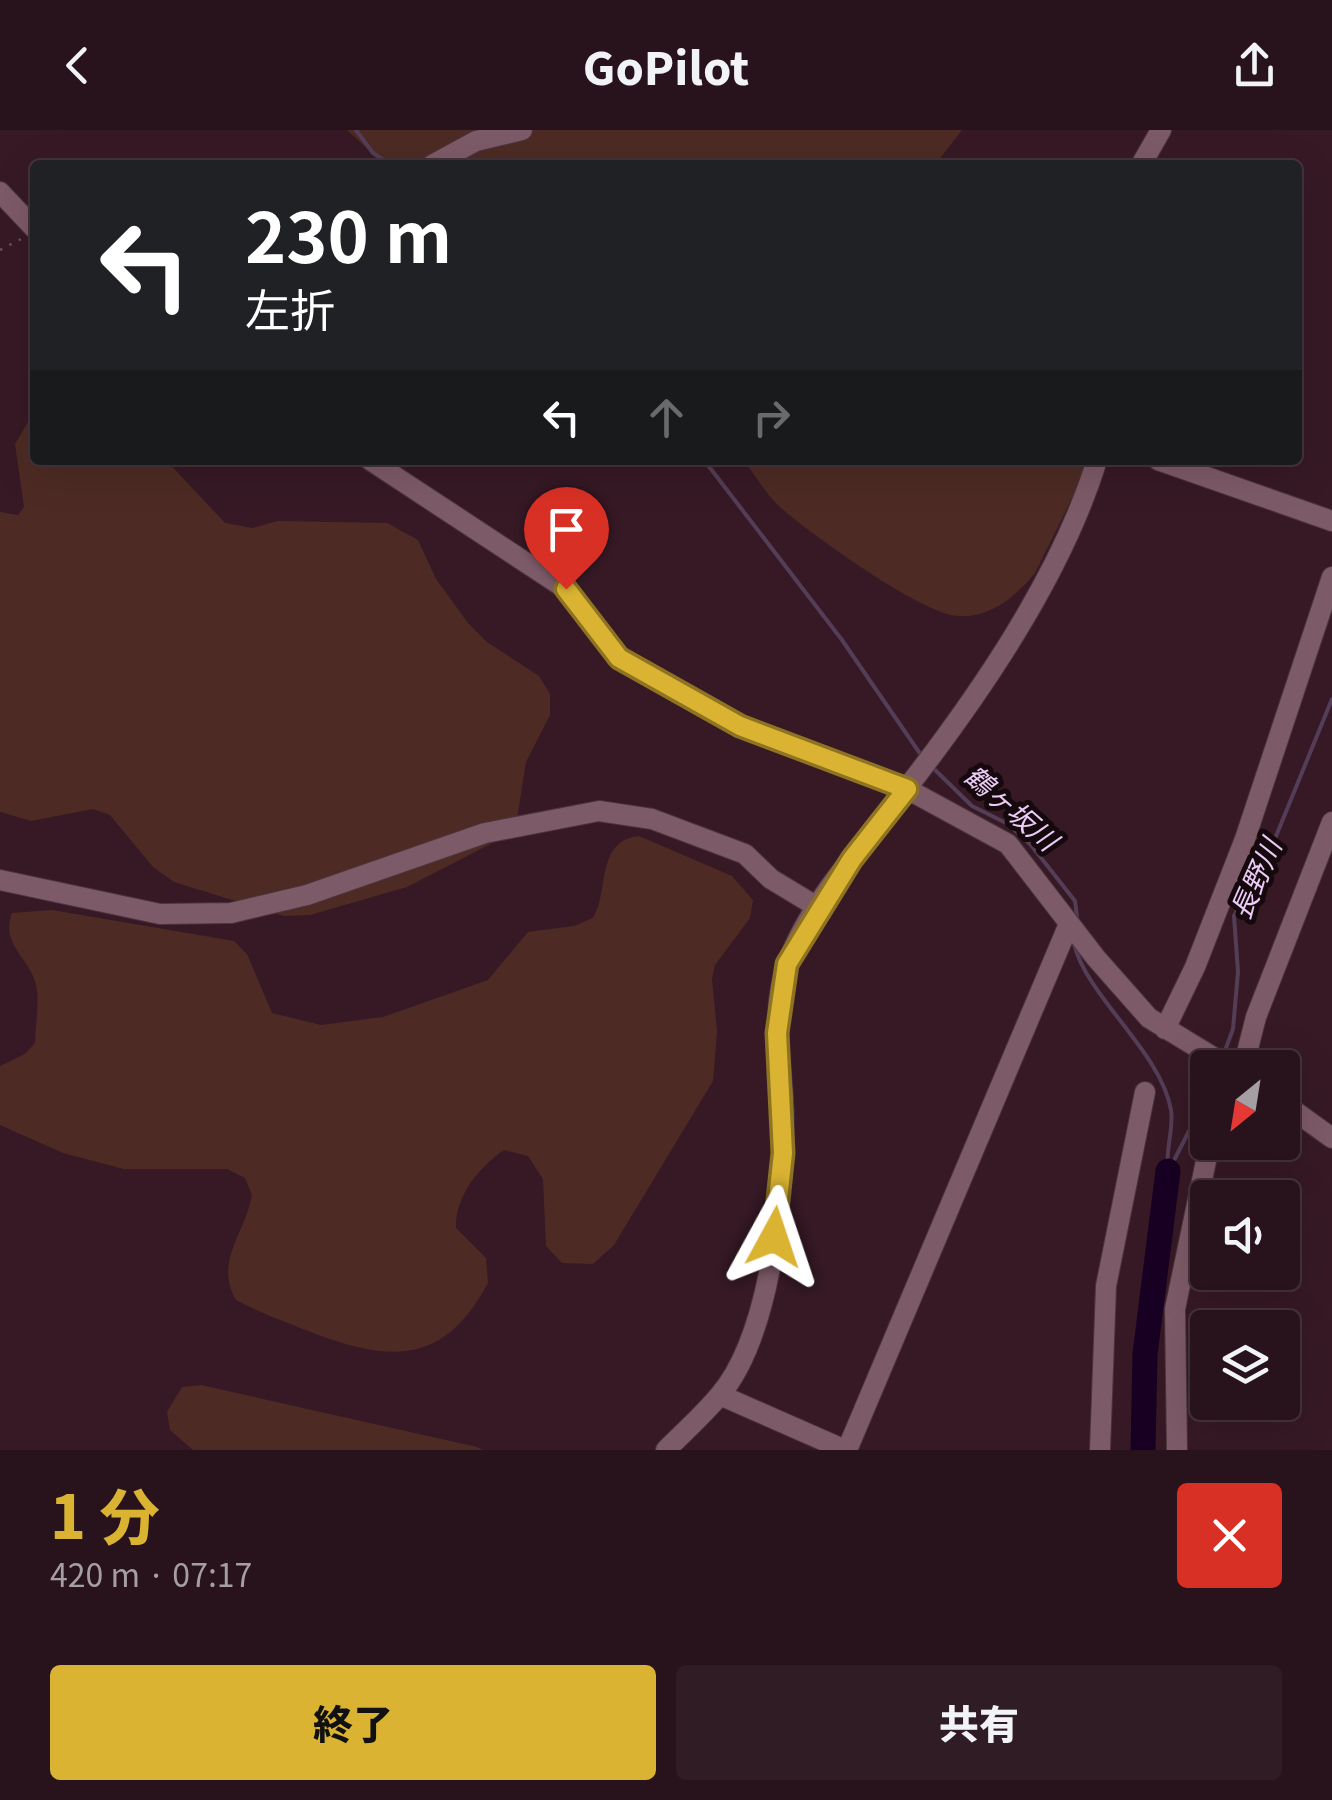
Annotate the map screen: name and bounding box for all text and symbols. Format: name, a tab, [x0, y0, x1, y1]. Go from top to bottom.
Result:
text: GoPilot	[583, 33, 749, 98]
icon: back	[50, 38, 105, 93]
icon: share	[1227, 38, 1282, 93]
text: 230 m	[245, 182, 452, 283]
icon: left	[80, 200, 210, 330]
text: 左折	[245, 275, 335, 340]
icon: left	[534, 390, 589, 445]
icon: ahead	[639, 390, 694, 445]
icon: right	[744, 390, 799, 445]
pin	[524, 487, 609, 590]
icon: arrive	[539, 502, 594, 557]
water label: 鶴ヶ坂川	[957, 755, 1070, 860]
water label: 長野川	[1219, 829, 1291, 925]
north arrow	[1190, 1050, 1300, 1160]
map controls	[1190, 1050, 1300, 1420]
button: sound	[1190, 1180, 1300, 1290]
position arrow	[722, 1185, 826, 1289]
button: layers	[1190, 1310, 1300, 1420]
text: 1 分	[50, 1469, 160, 1556]
button: close	[1177, 1483, 1282, 1588]
text: 420 m · 07:17	[50, 1550, 252, 1596]
button: 終了	[50, 1665, 656, 1780]
button: 共有	[676, 1665, 1282, 1780]

